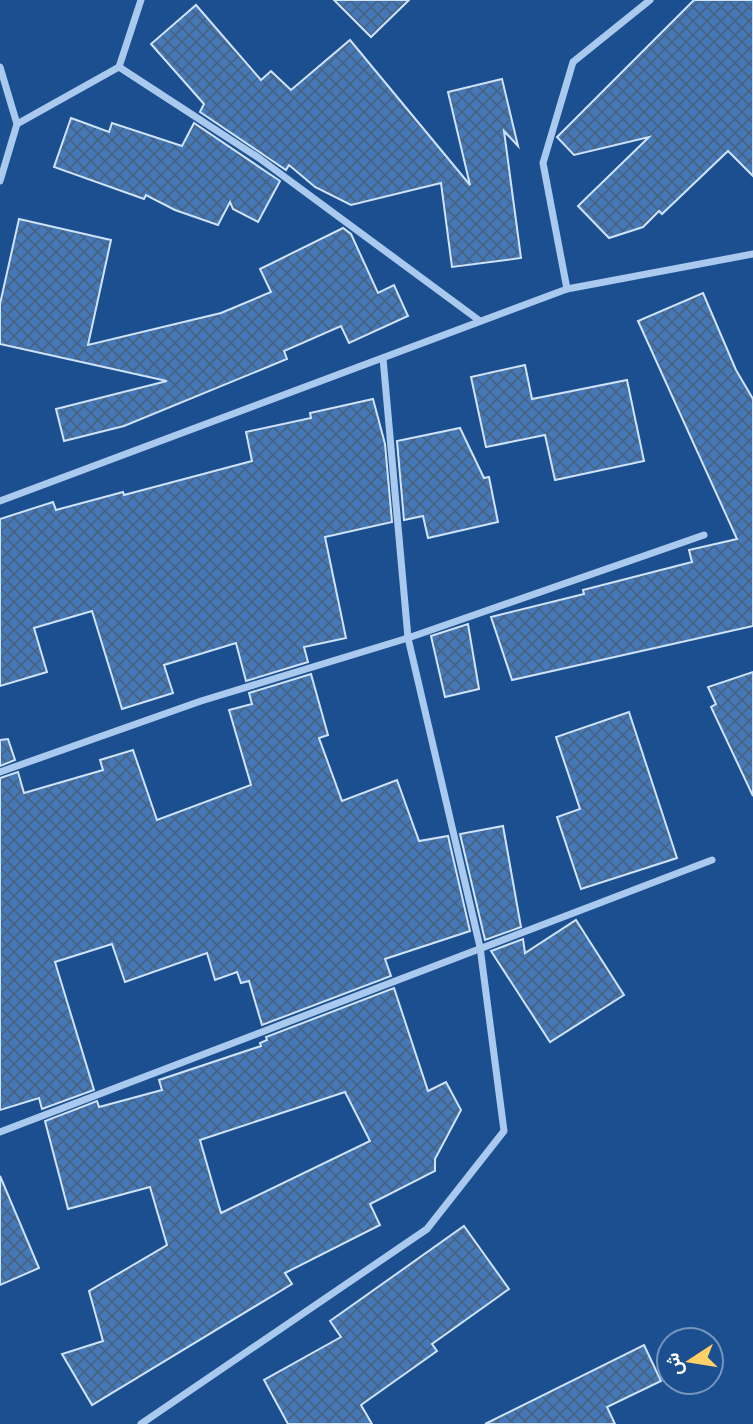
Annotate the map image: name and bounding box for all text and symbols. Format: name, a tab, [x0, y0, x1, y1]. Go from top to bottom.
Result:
north arrow	[655, 1326, 725, 1396]
text: ش	[658, 1350, 689, 1378]

